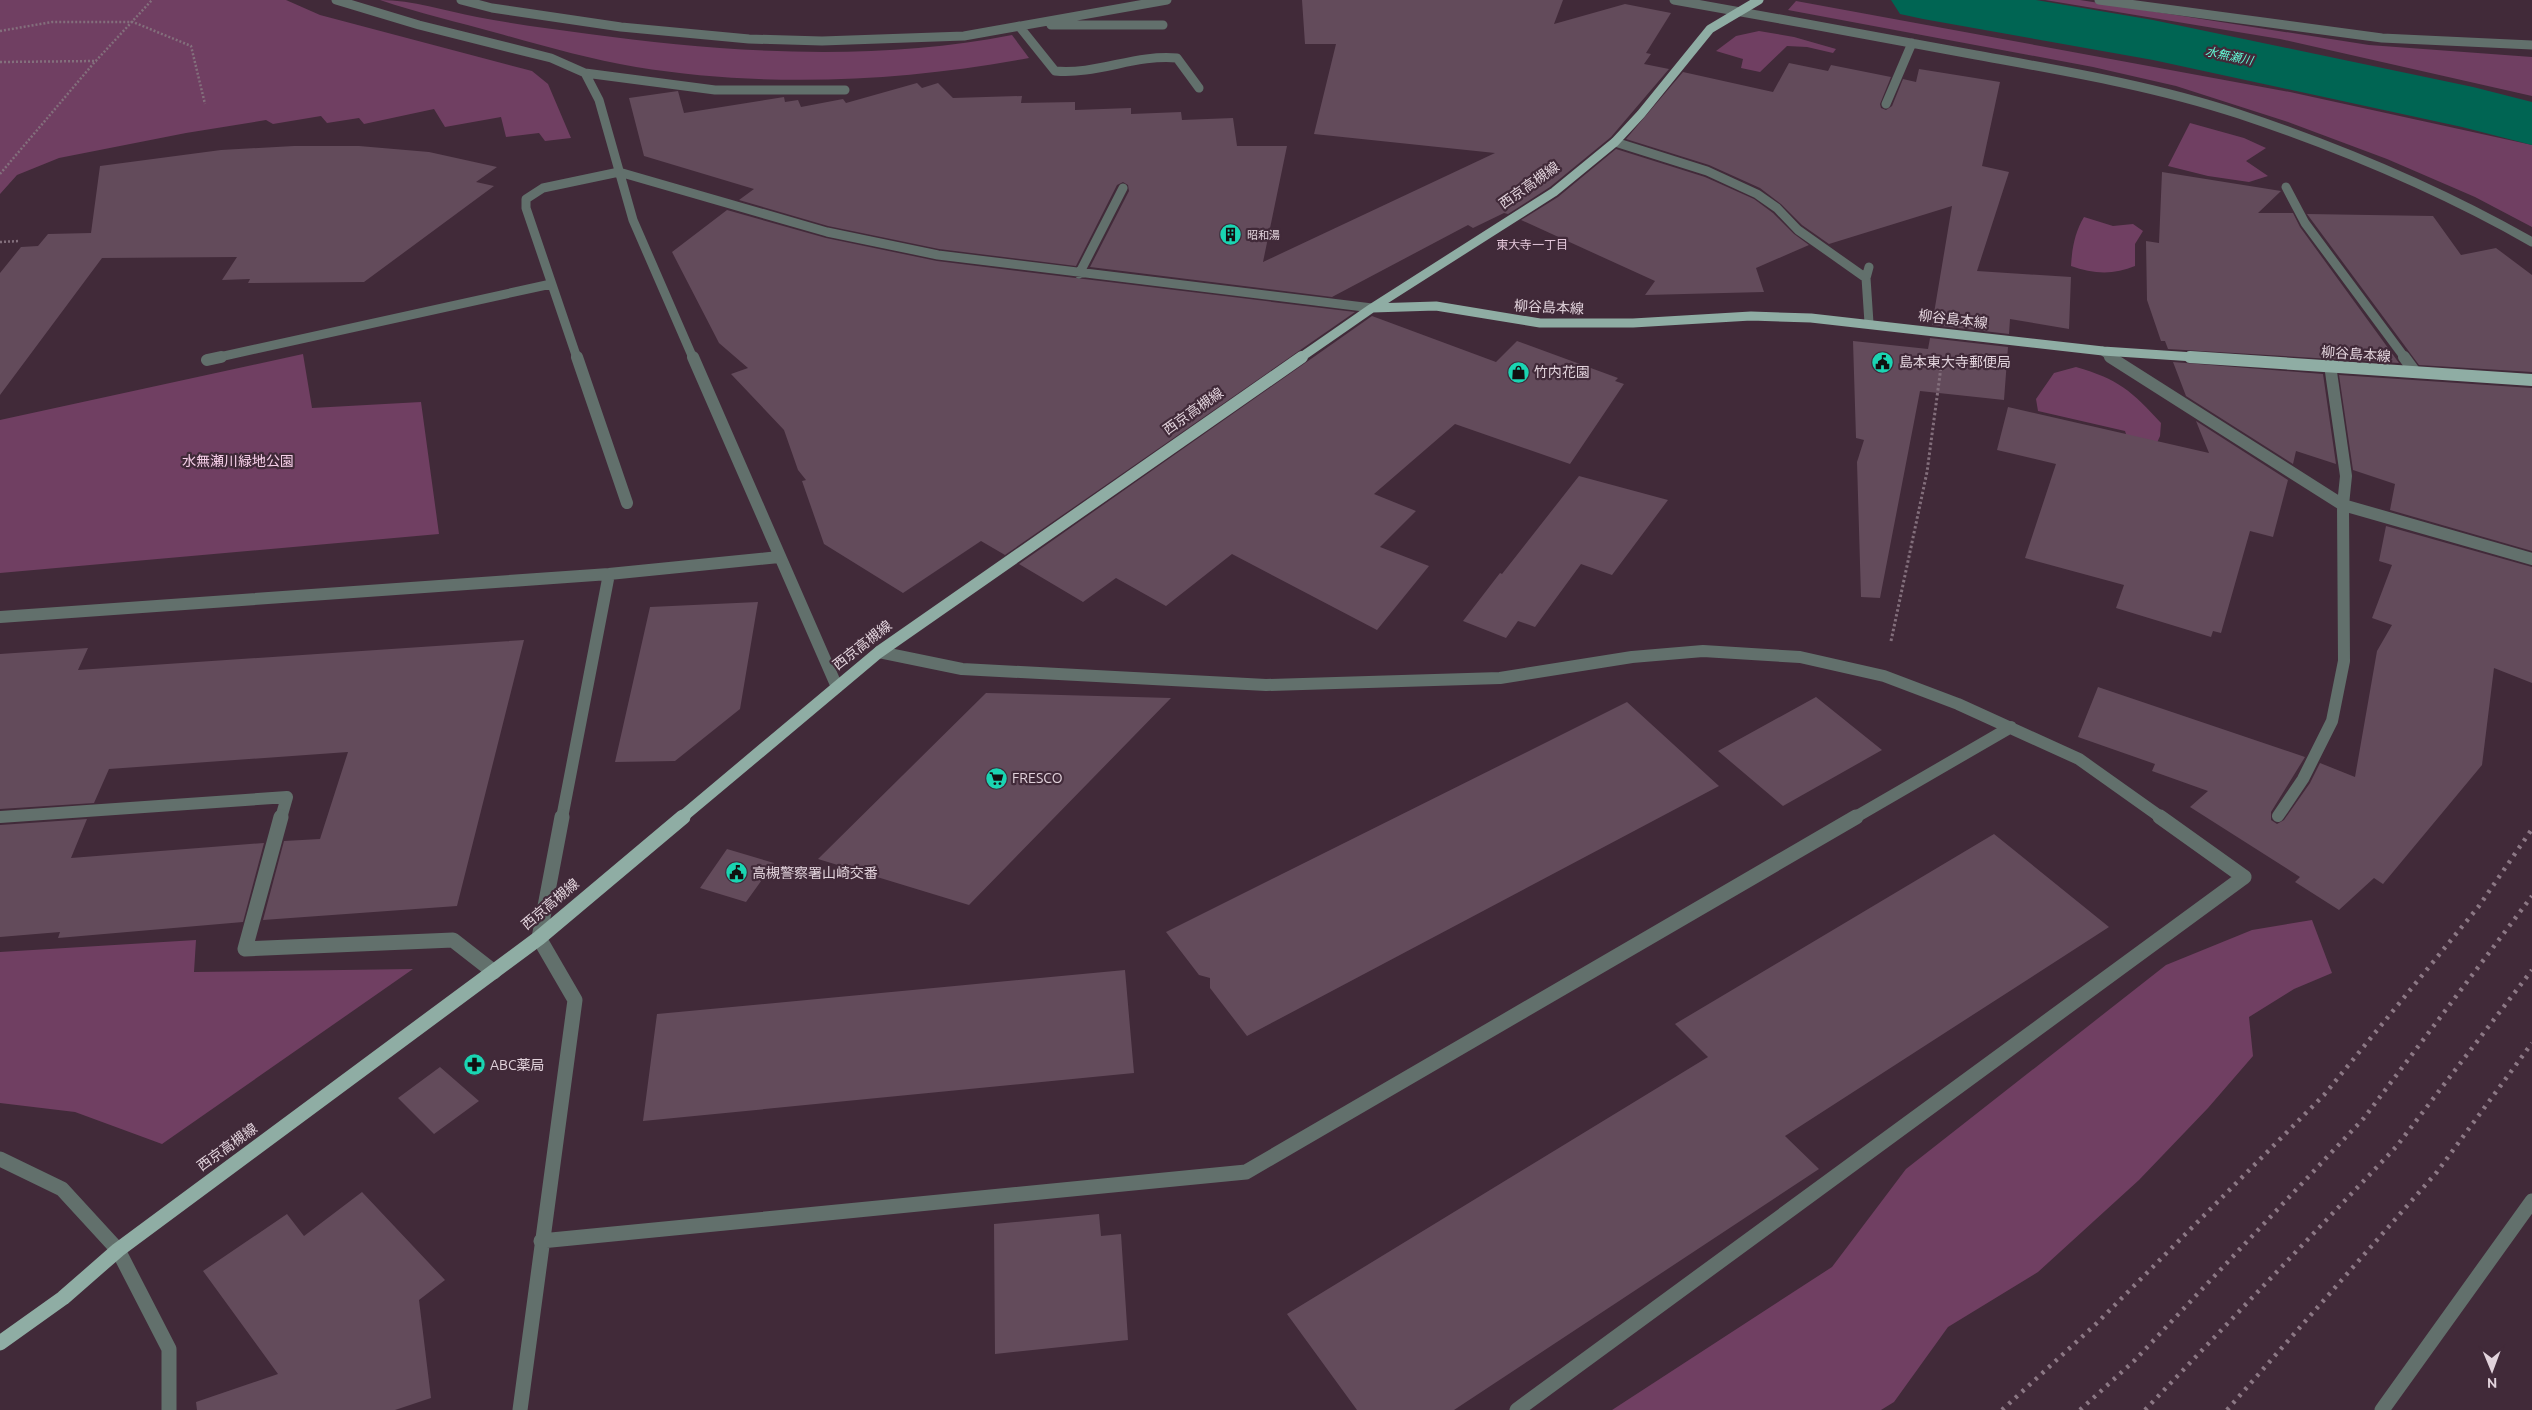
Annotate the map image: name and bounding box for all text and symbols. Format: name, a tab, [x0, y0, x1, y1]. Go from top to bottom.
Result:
water label: 水無瀬川	[2204, 44, 2256, 67]
street label: 西京高槻線	[1496, 158, 1562, 212]
building icon: 昭和湯	[1219, 223, 1243, 247]
place label: 昭和湯	[1247, 229, 1280, 241]
district label: 東大寺一丁目	[1496, 238, 1568, 251]
street label: 柳谷島本線	[1514, 297, 1584, 317]
street label: 柳谷島本線	[1917, 307, 1989, 331]
street label: 柳谷島本線	[2321, 344, 2391, 364]
public building icon: 島本東大寺郵便局	[1871, 350, 1895, 374]
place label: 島本東大寺郵便局	[1899, 354, 2011, 370]
shop icon: 竹内花園	[1506, 360, 1530, 384]
place label: 竹内花園	[1534, 364, 1590, 380]
street label: 西京高槻線	[1160, 384, 1226, 438]
park label: 水無瀬川緑地公園	[182, 453, 294, 469]
street label: 西京高槻線	[829, 617, 895, 673]
supermarket icon: FRESCO	[984, 766, 1008, 790]
place label: FRESCO	[1012, 770, 1063, 786]
public building icon: 高槻警察署山崎交番	[724, 861, 748, 885]
place label: 高槻警察署山崎交番	[752, 865, 878, 881]
street label: 西京高槻線	[518, 875, 582, 933]
pharmacy icon: ABC薬局	[462, 1053, 486, 1077]
place label: ABC薬局	[490, 1057, 545, 1073]
street label: 西京高槻線	[194, 1120, 260, 1174]
north arrow	[2467, 1345, 2517, 1395]
text: N	[2487, 1375, 2498, 1391]

